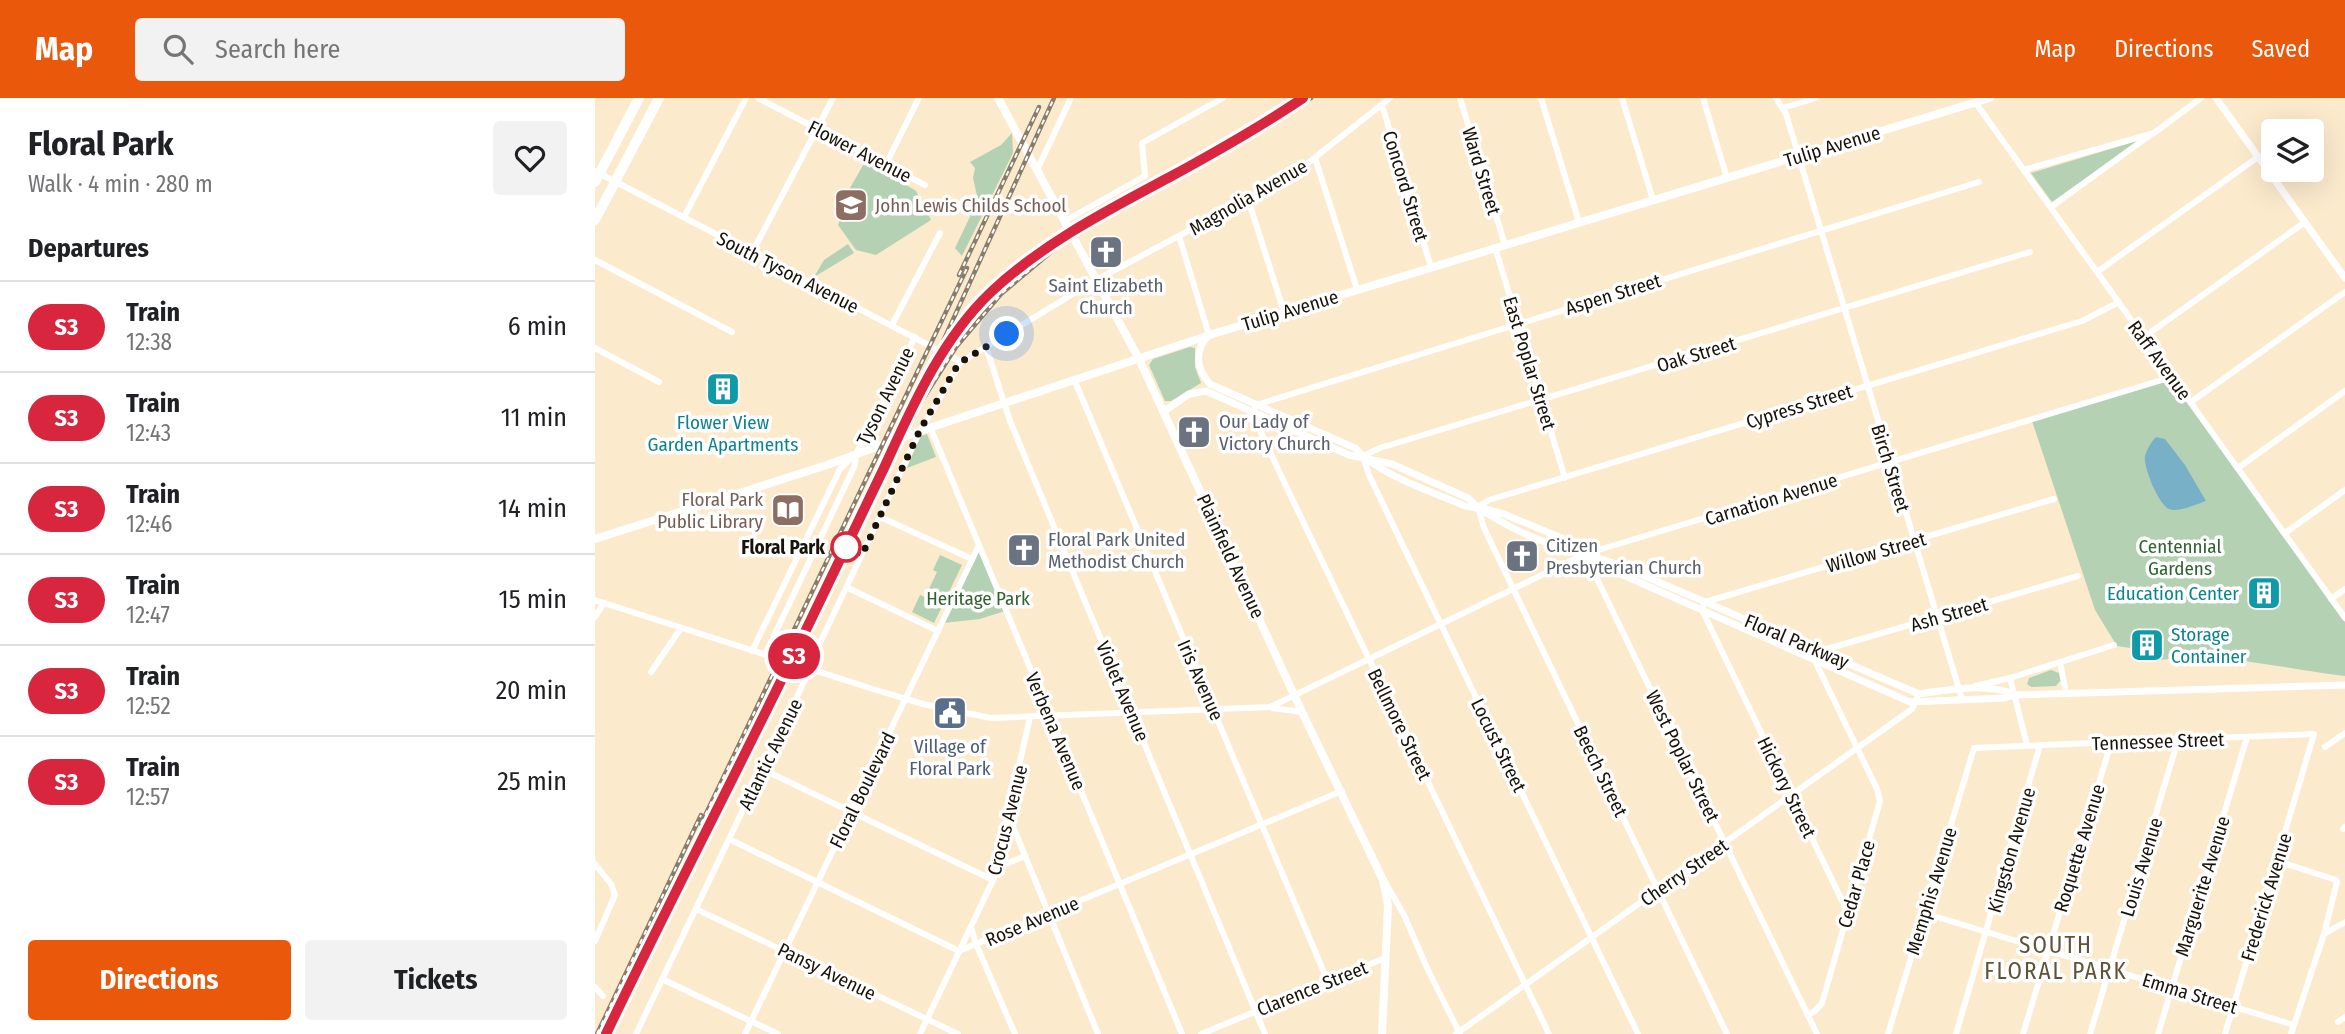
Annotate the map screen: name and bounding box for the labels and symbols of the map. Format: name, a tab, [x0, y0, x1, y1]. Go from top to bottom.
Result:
street label: Flower Avenue	[804, 116, 915, 187]
street label: Tulip Avenue	[1781, 121, 1883, 172]
street label: Ward Street	[1457, 125, 1506, 218]
street label: Concord Street	[1378, 128, 1433, 245]
street label: Magnolia Avenue	[1185, 154, 1311, 240]
school or university icon: John Lewis Childs School	[832, 186, 870, 224]
place label: John Lewis Childs School	[875, 194, 1066, 217]
street label: South Tyson Avenue	[713, 227, 863, 318]
church icon: Saint Elizabeth Church	[1087, 233, 1125, 271]
street label: Aspen Street	[1563, 269, 1664, 320]
place label: Saint Elizabeth Church	[1048, 274, 1164, 319]
street label: Tulip Avenue	[1239, 285, 1341, 336]
street label: East Poplar Street	[1498, 294, 1561, 433]
your location	[989, 316, 1024, 351]
street label: Raff Avenue	[2123, 316, 2196, 405]
street label: Oak Street	[1654, 331, 1739, 377]
street label: Tyson Avenue	[852, 344, 919, 449]
building icon: Flower View Garden Apartments	[704, 370, 742, 408]
street label: Cypress Street	[1743, 379, 1856, 434]
place label: Our Lady of Victory Church	[1219, 410, 1331, 455]
place label: Flower View Garden Apartments	[648, 411, 798, 456]
church icon: Our Lady of Victory Church	[1175, 413, 1213, 451]
street label: Birch Street	[1866, 421, 1915, 516]
street label: Carnation Avenue	[1702, 468, 1840, 531]
place label: Floral Park Public Library	[657, 488, 764, 533]
street label: Plainfield Avenue	[1192, 490, 1269, 622]
library icon: Floral Park Public Library	[769, 491, 807, 529]
street label: Willow Street	[1824, 527, 1929, 578]
place label: Floral Park United Methodist Church	[1048, 528, 1185, 573]
church icon: Floral Park United Methodist Church	[1005, 531, 1043, 569]
marker: Floral Park	[831, 532, 861, 562]
place label: Citizen Presbyterian Church	[1546, 534, 1702, 579]
park label: Centennial Gardens	[2139, 535, 2221, 580]
place label: Floral Park	[741, 536, 825, 559]
church icon: Citizen Presbyterian Church	[1503, 537, 1541, 575]
building icon: Education Center	[2245, 574, 2283, 612]
place label: Education Center	[2107, 582, 2239, 605]
park label: Heritage Park	[926, 587, 1030, 610]
street label: Ash Street	[1908, 592, 1991, 636]
street label: Floral Parkway	[1741, 609, 1853, 674]
place label: Storage Container	[2171, 623, 2247, 668]
building icon: Storage Container	[2128, 626, 2166, 664]
line badge: S3	[763, 633, 825, 679]
street label: Iris Avenue	[1173, 636, 1229, 724]
street label: Violet Avenue	[1091, 638, 1154, 745]
street label: Bellmore Street	[1363, 665, 1437, 784]
street label: Verbena Avenue	[1020, 669, 1091, 793]
street label: West Poplar Street	[1641, 687, 1725, 827]
public building icon: Village of Floral Park	[931, 694, 969, 732]
street label: Atlantic Avenue	[734, 695, 807, 814]
street label: Locust Street	[1466, 695, 1531, 797]
street label: Beech Street	[1569, 722, 1633, 821]
street label: Tennessee Street	[2091, 728, 2225, 755]
street label: Floral Boulevard	[824, 729, 900, 852]
street label: Hickory Street	[1752, 733, 1821, 842]
place label: Village of Floral Park	[909, 735, 991, 780]
street label: Crocus Avenue	[983, 762, 1032, 878]
street label: Roquette Avenue	[2049, 781, 2110, 915]
street label: Kingston Avenue	[1983, 785, 2040, 915]
street label: Marguerite Avenue	[2170, 813, 2235, 959]
street label: Louis Avenue	[2116, 815, 2167, 919]
street label: Memphis Avenue	[1901, 825, 1962, 958]
street label: Frederick Avenue	[2236, 830, 2297, 964]
street label: Cherry Street	[1636, 833, 1733, 911]
street label: Cedar Place	[1833, 838, 1880, 931]
street label: Rose Avenue	[982, 892, 1082, 951]
district label: SOUTH FLORAL PARK	[1984, 931, 2128, 985]
street label: Pansy Avenue	[774, 938, 880, 1005]
street label: Clarence Street	[1253, 955, 1372, 1021]
street label: Emma Street	[2139, 968, 2241, 1019]

